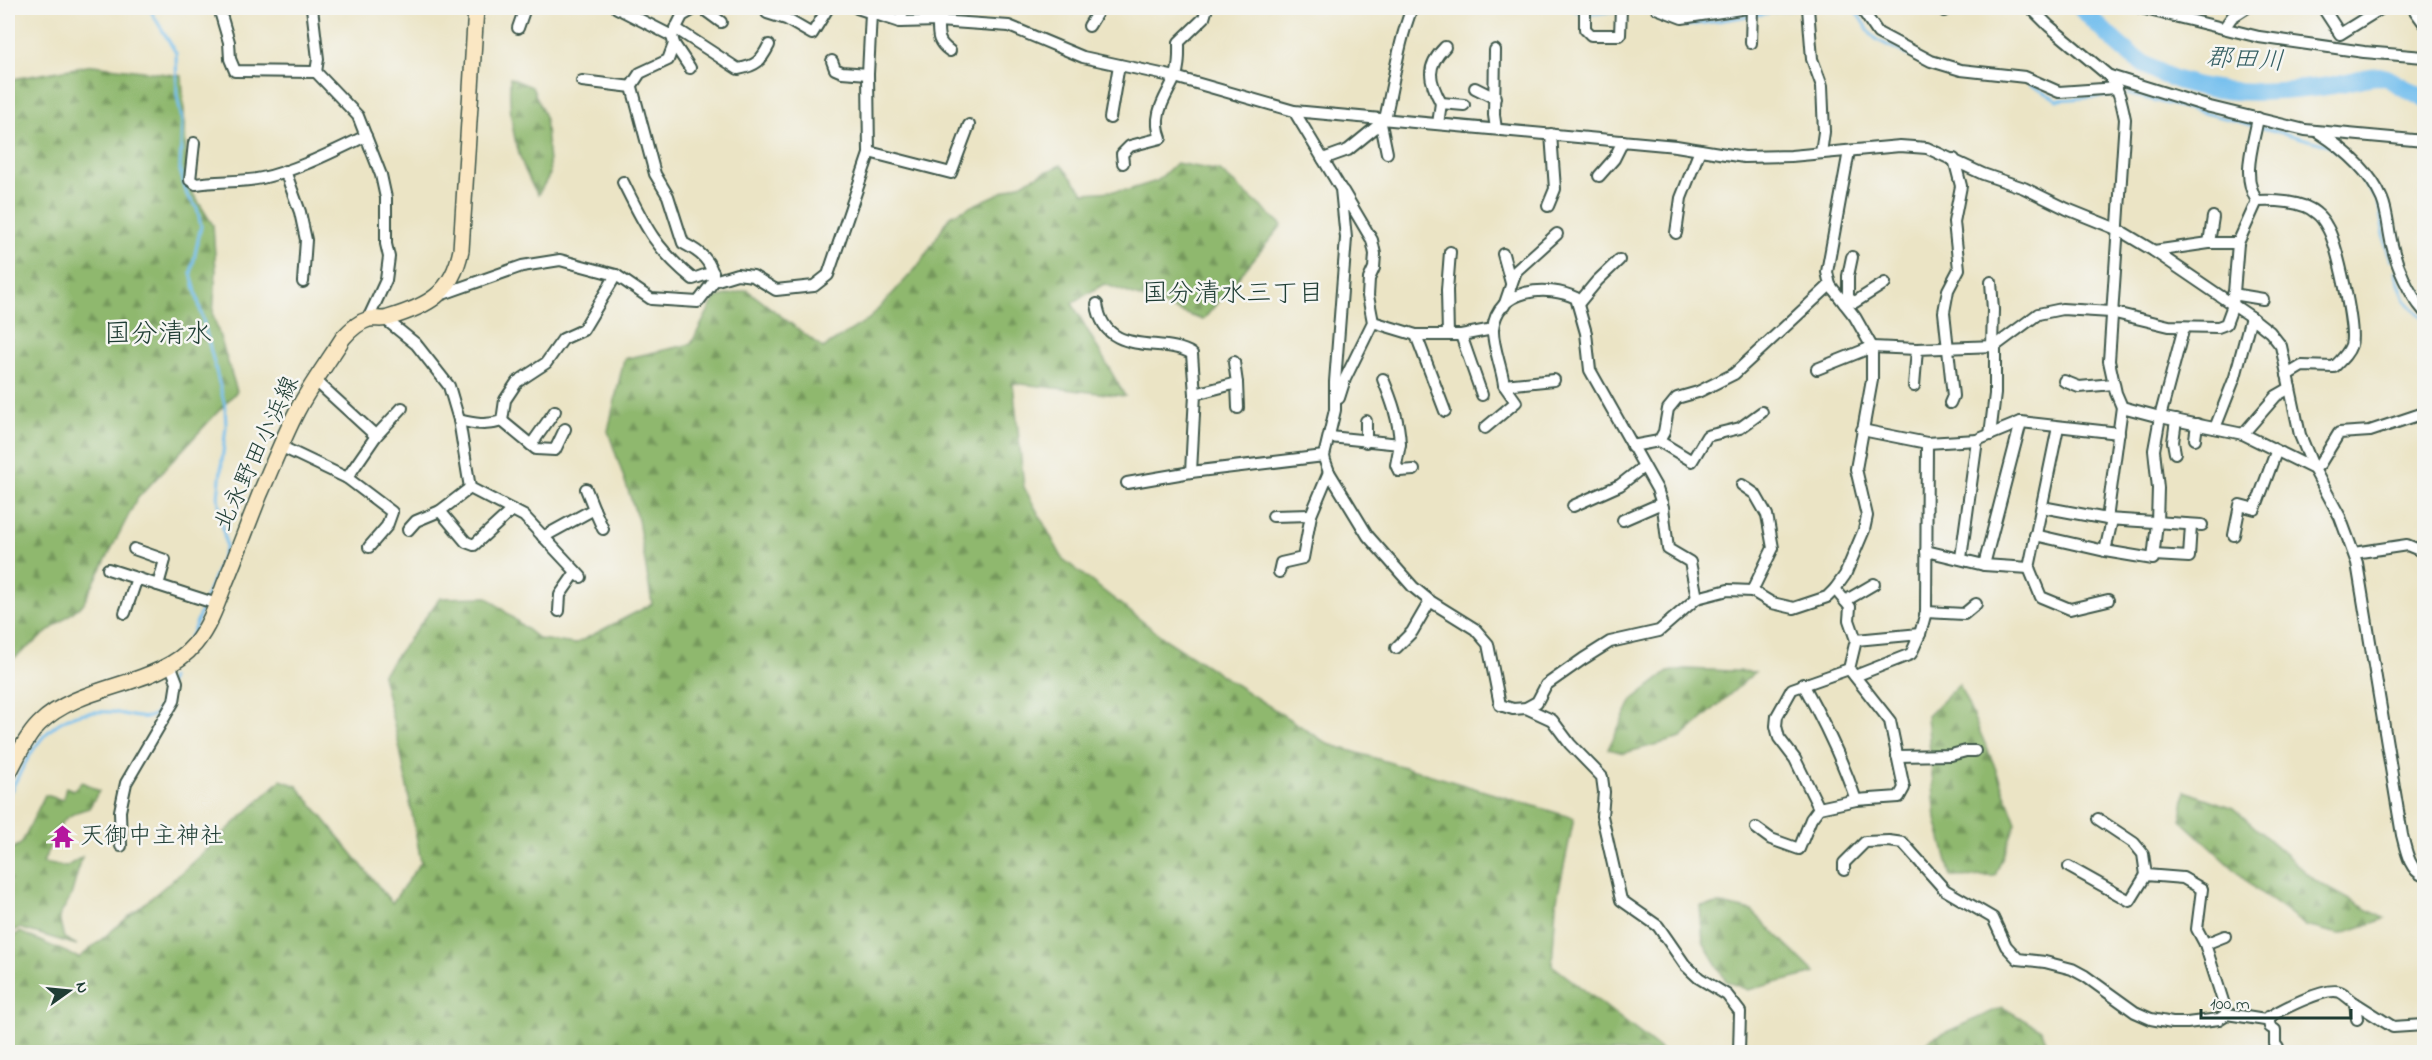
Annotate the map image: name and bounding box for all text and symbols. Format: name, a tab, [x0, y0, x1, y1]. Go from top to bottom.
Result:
water label: 郡田川	[2205, 40, 2285, 82]
district label: 国分清水三丁目	[1142, 276, 1324, 314]
district label: 国分清水	[104, 316, 212, 355]
street label: 北永野田小浜線	[207, 370, 309, 538]
place label: 天御中主神社	[80, 820, 224, 855]
temple icon: 天御中主神社	[49, 824, 75, 850]
north arrow	[39, 961, 99, 1021]
text: N	[69, 979, 95, 996]
scale bar	[2201, 982, 2351, 1020]
text: 100 m	[2210, 992, 2250, 1018]

